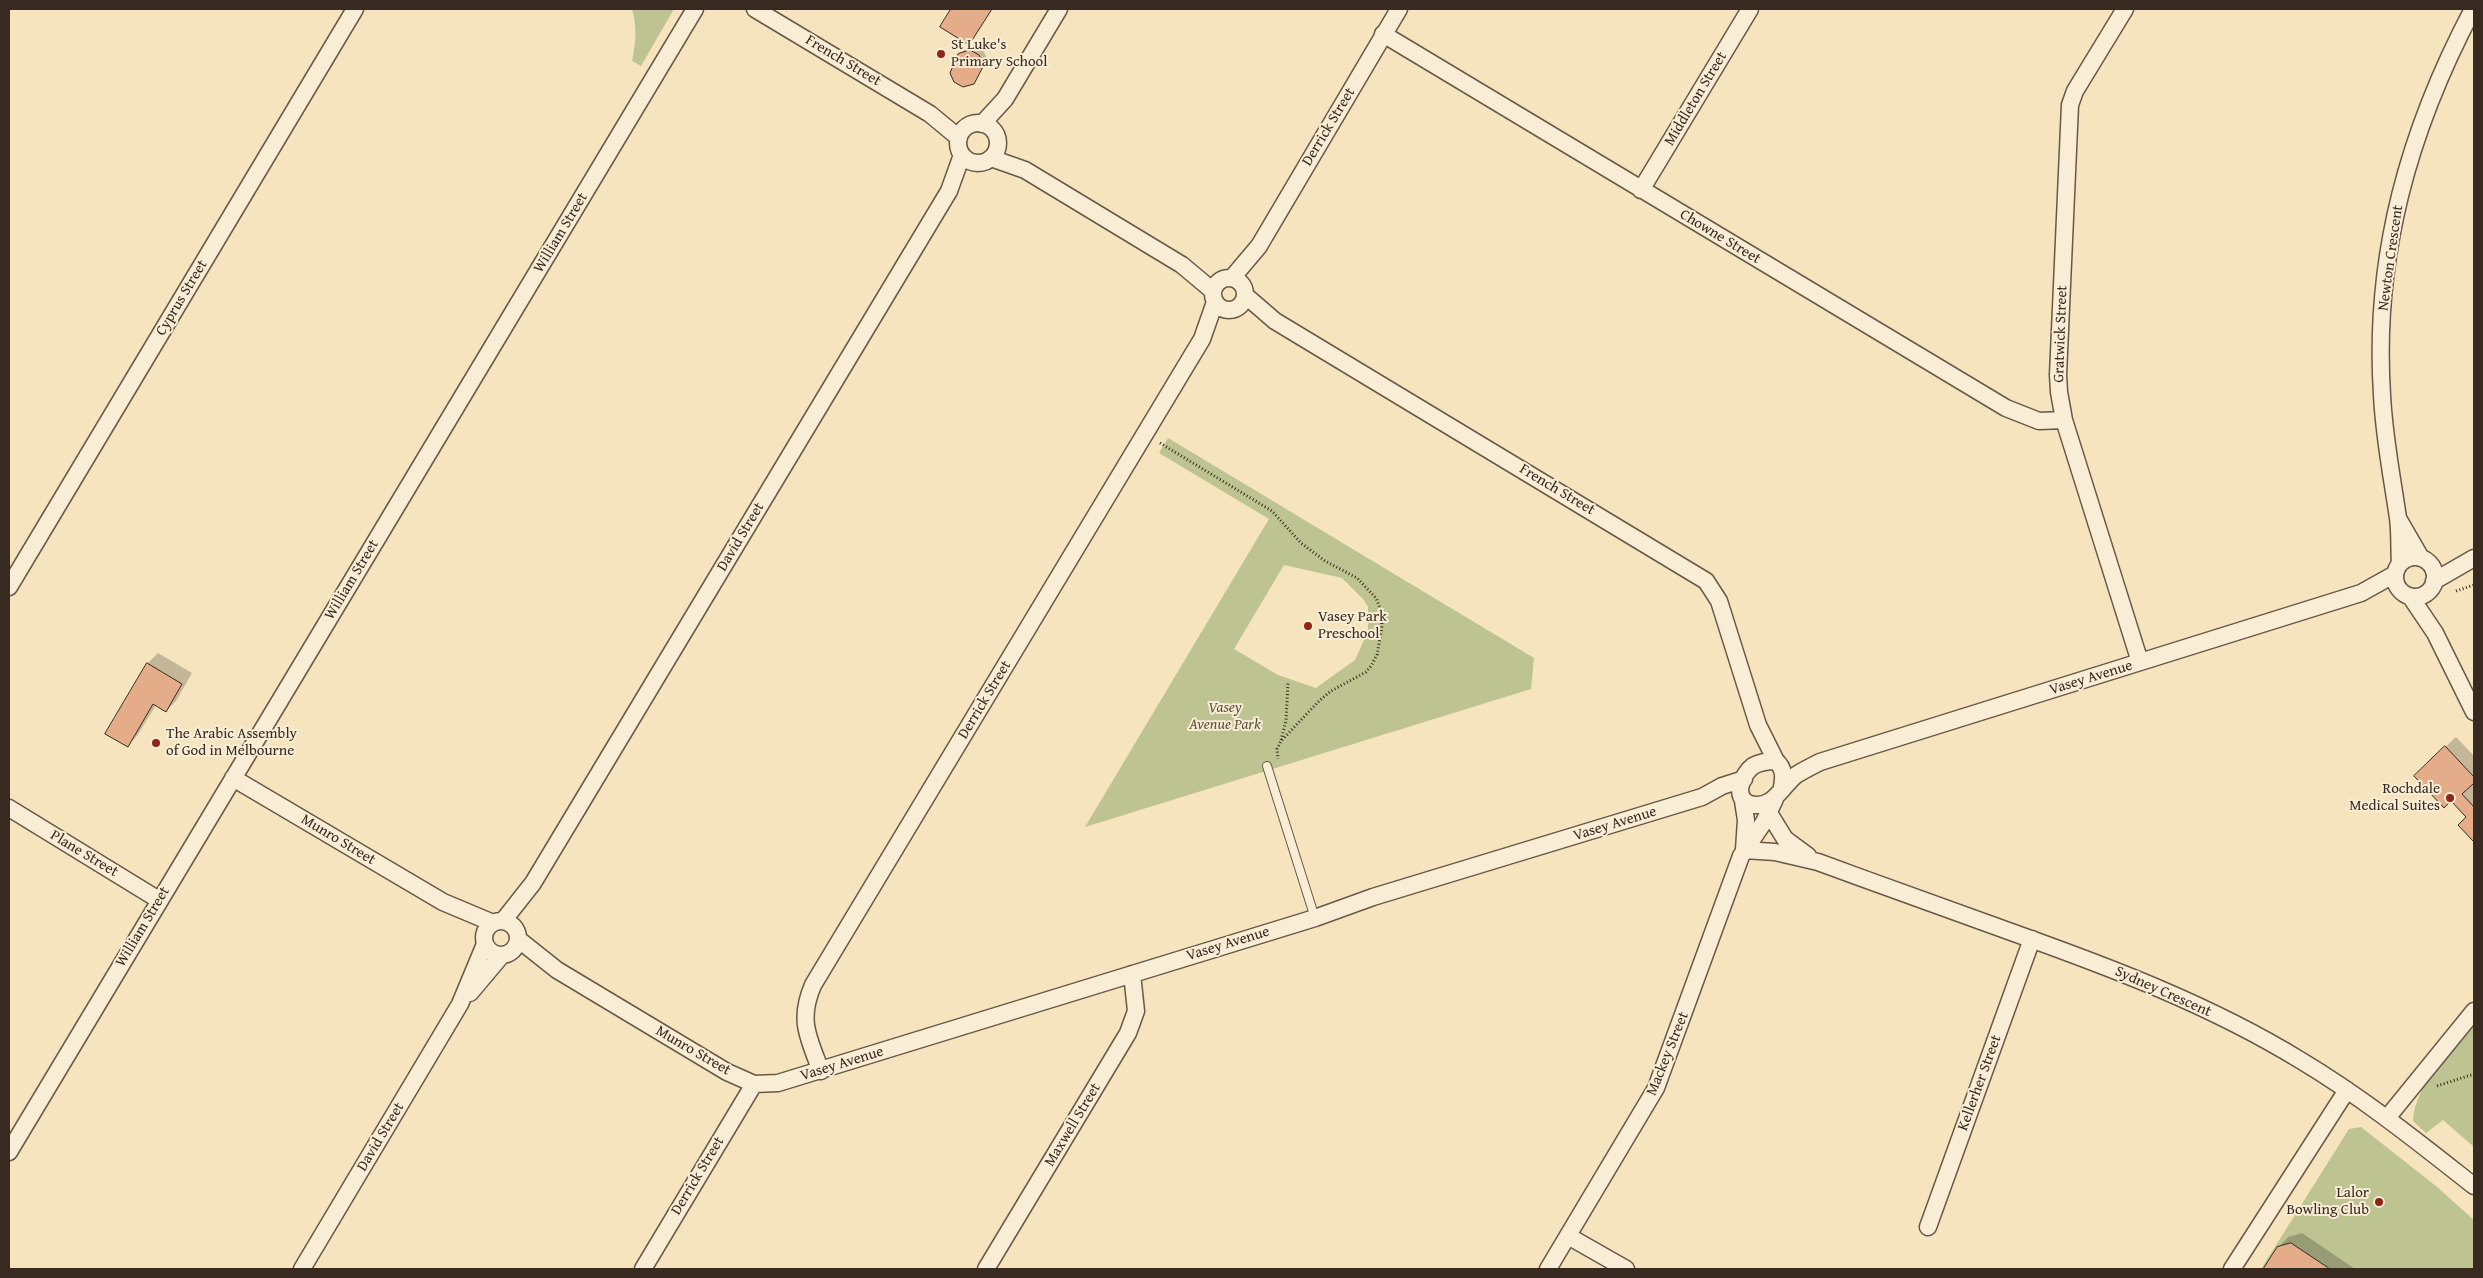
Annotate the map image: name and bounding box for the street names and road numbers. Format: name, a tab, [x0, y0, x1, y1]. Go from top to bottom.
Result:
street label: French Street	[802, 31, 884, 91]
street label: Middleton Street	[1661, 49, 1731, 149]
street label: Derrick Street	[1299, 85, 1359, 169]
street label: William Street	[530, 190, 592, 276]
street label: Newton Crescent	[2375, 204, 2407, 312]
street label: Chowne Street	[1676, 206, 1764, 268]
street label: Cyprus Street	[152, 257, 212, 339]
street label: Gratwick Street	[2050, 285, 2072, 383]
street label: French Street	[1516, 460, 1598, 520]
street label: David Street	[713, 499, 769, 575]
street label: William Street	[321, 537, 383, 623]
street label: Vasey Avenue	[2047, 657, 2135, 699]
street label: Derrick Street	[955, 658, 1015, 742]
street label: Vasey Avenue	[1571, 803, 1659, 845]
street label: Munro Street	[297, 811, 379, 869]
street label: Plane Street	[47, 827, 121, 881]
street label: William Street	[112, 884, 174, 970]
street label: Vasey Avenue	[1184, 923, 1272, 965]
street label: Sydney Crescent	[2112, 963, 2214, 1021]
street label: Mackey Street	[1643, 1009, 1693, 1099]
street label: Munro Street	[652, 1022, 734, 1080]
street label: Kellerher Street	[1954, 1033, 2006, 1133]
street label: Vasey Avenue	[798, 1043, 886, 1085]
street label: Maxwell Street	[1041, 1080, 1105, 1170]
street label: David Street	[353, 1099, 409, 1175]
street label: Derrick Street	[668, 1134, 728, 1218]

